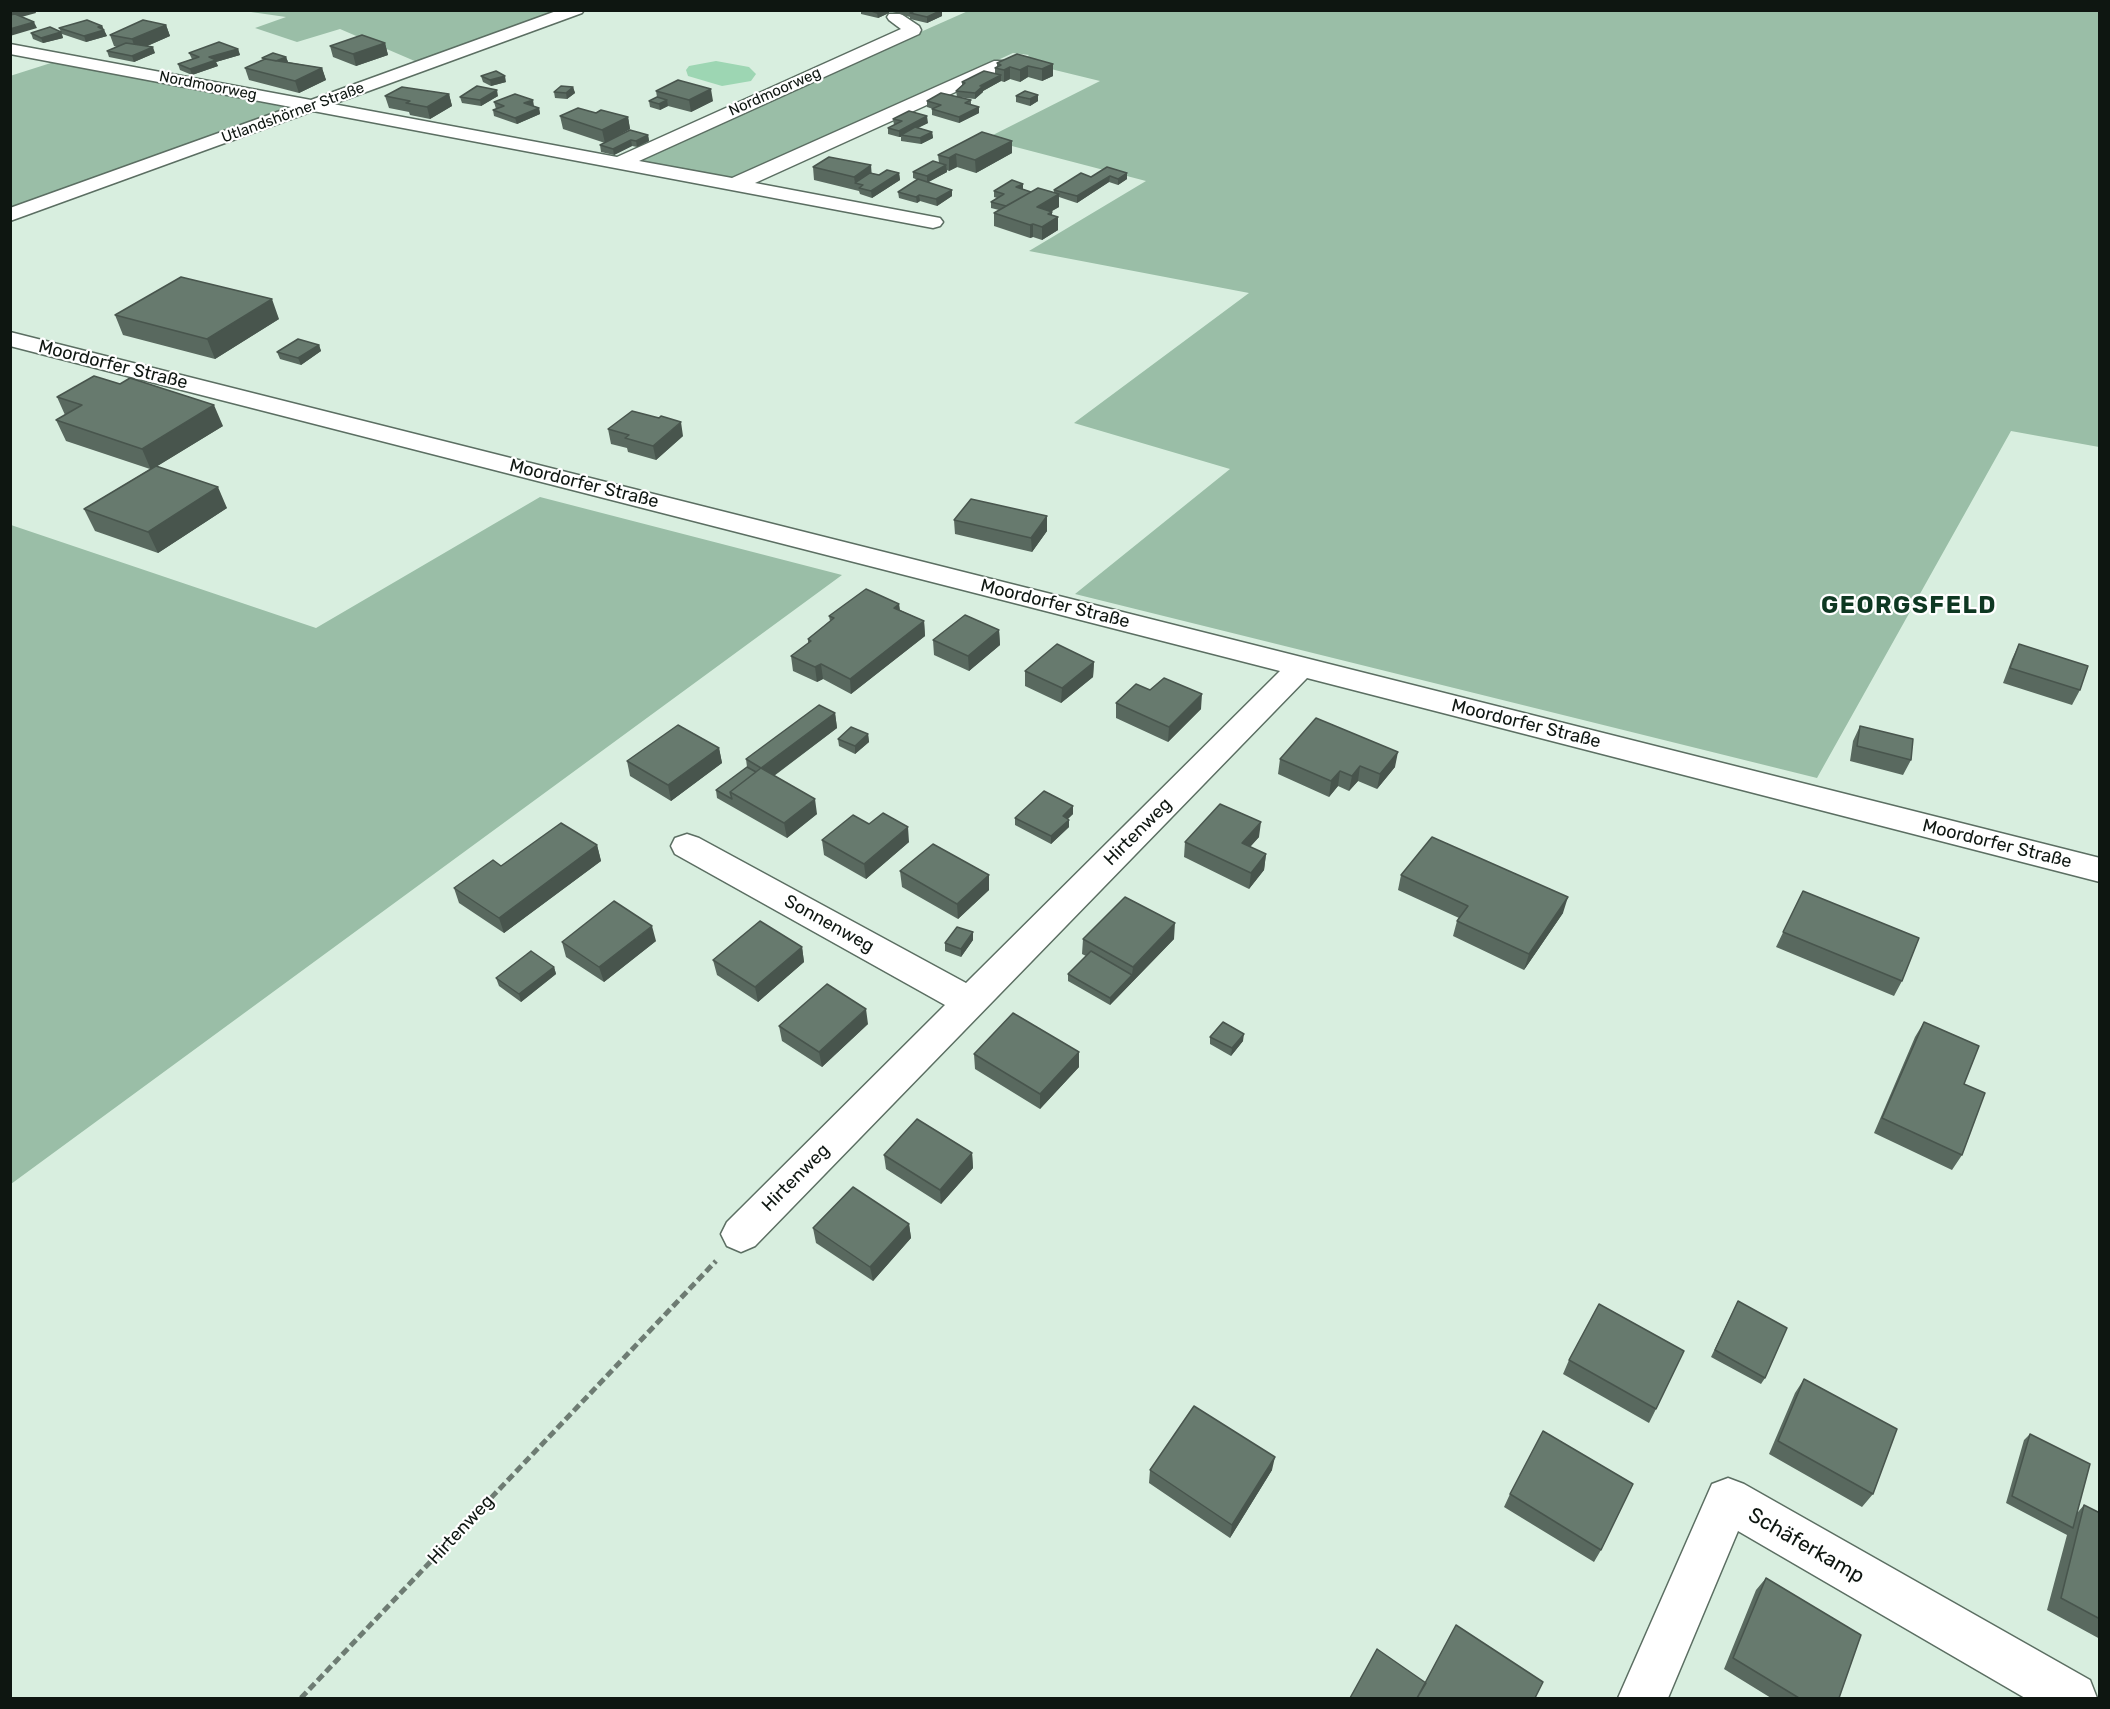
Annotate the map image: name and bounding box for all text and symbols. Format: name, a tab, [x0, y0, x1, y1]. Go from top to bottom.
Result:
street label: Nordmoorweg	[726, 64, 824, 120]
street label: Nordmoorweg	[158, 68, 258, 104]
street label: Utlandshörner Straße	[219, 79, 367, 147]
street label: Moordorfer Straße	[36, 336, 190, 394]
street label: Moordorfer Straße	[507, 455, 661, 513]
street label: Moordorfer Straße	[978, 575, 1132, 633]
district label: GEORGSFELD	[1821, 592, 1997, 620]
street label: Moordorfer Straße	[1449, 695, 1603, 753]
street label: Hirtenweg	[1100, 794, 1176, 870]
street label: Moordorfer Straße	[1920, 815, 2074, 873]
street label: Sonnenweg	[780, 891, 878, 957]
street label: Hirtenweg	[758, 1140, 834, 1216]
street label: Hirtenweg	[423, 1491, 499, 1569]
street label: Schäferkamp	[1743, 1503, 1869, 1589]

